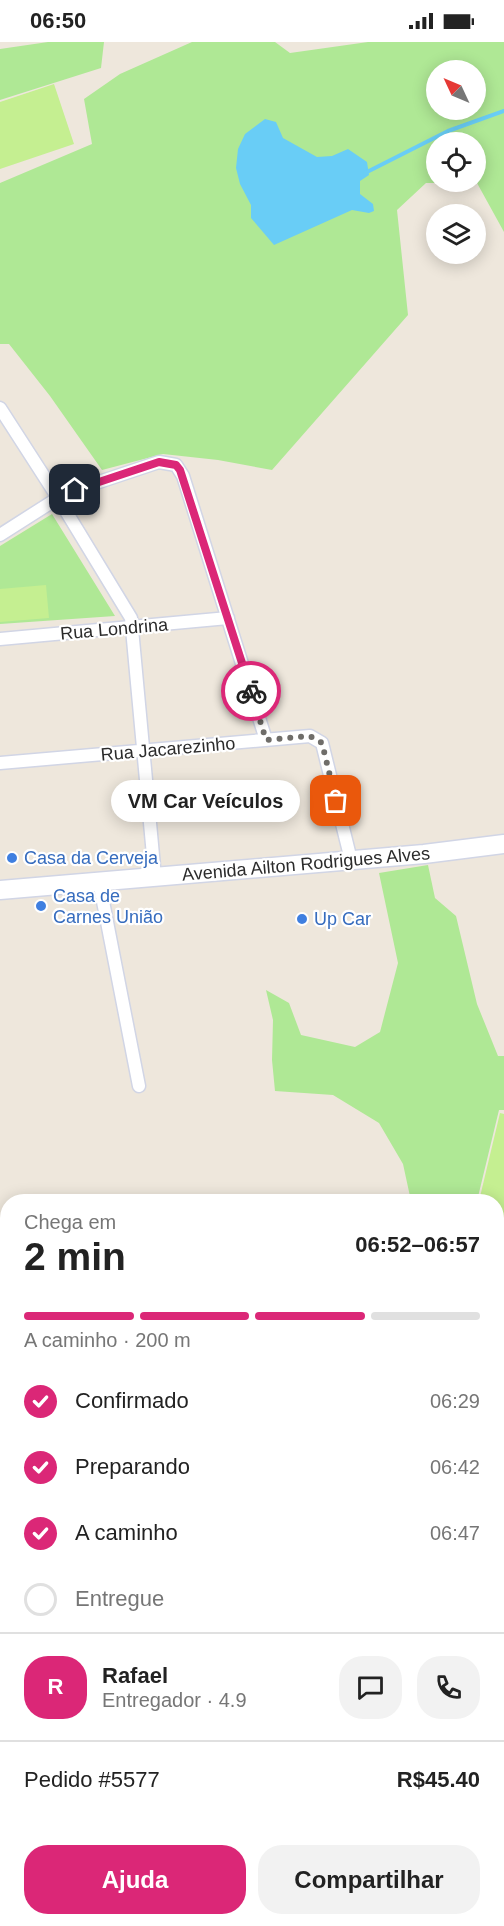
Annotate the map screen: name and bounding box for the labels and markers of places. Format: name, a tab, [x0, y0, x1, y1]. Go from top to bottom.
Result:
pin	[49, 464, 100, 515]
pin	[310, 775, 361, 826]
callout: VM Car Veículos	[111, 780, 300, 822]
place label: Casa da Cerveja	[24, 848, 159, 868]
marker: Casa da Cerveja	[5, 851, 19, 865]
place label: Casa de Carnes União	[53, 886, 163, 927]
marker: Casa de Carnes União	[34, 899, 48, 913]
place label: Up Car	[314, 909, 371, 929]
marker: Up Car	[295, 912, 309, 926]

